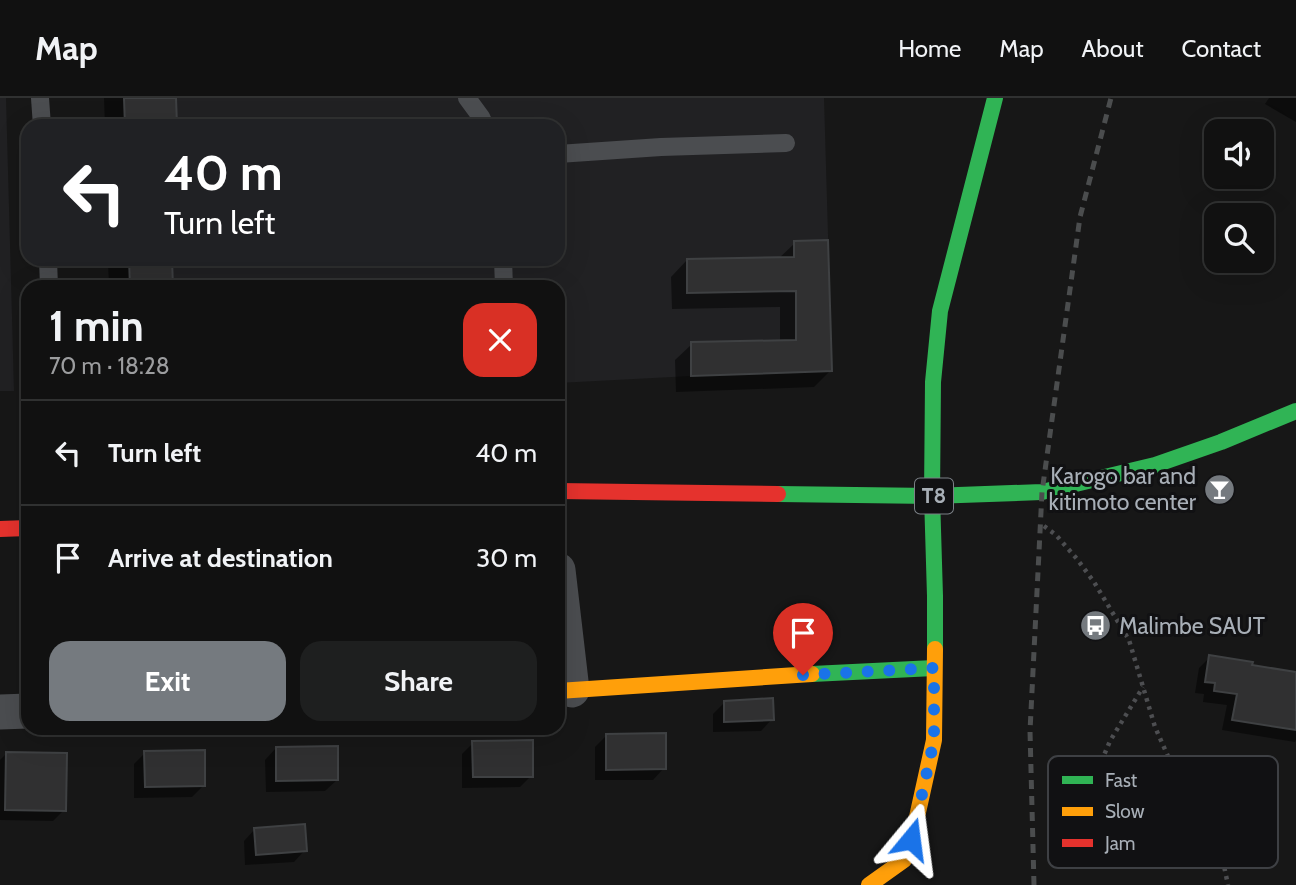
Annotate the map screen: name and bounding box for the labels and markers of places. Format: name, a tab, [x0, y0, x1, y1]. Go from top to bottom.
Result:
place label: Karogo bar and kitimoto center	[1049, 462, 1197, 516]
bar icon: Karogo bar and kitimoto center	[1202, 472, 1236, 506]
pin	[773, 603, 833, 675]
bus stop icon: Malimbe SAUT	[1079, 609, 1113, 643]
place label: Malimbe SAUT	[1119, 612, 1265, 640]

